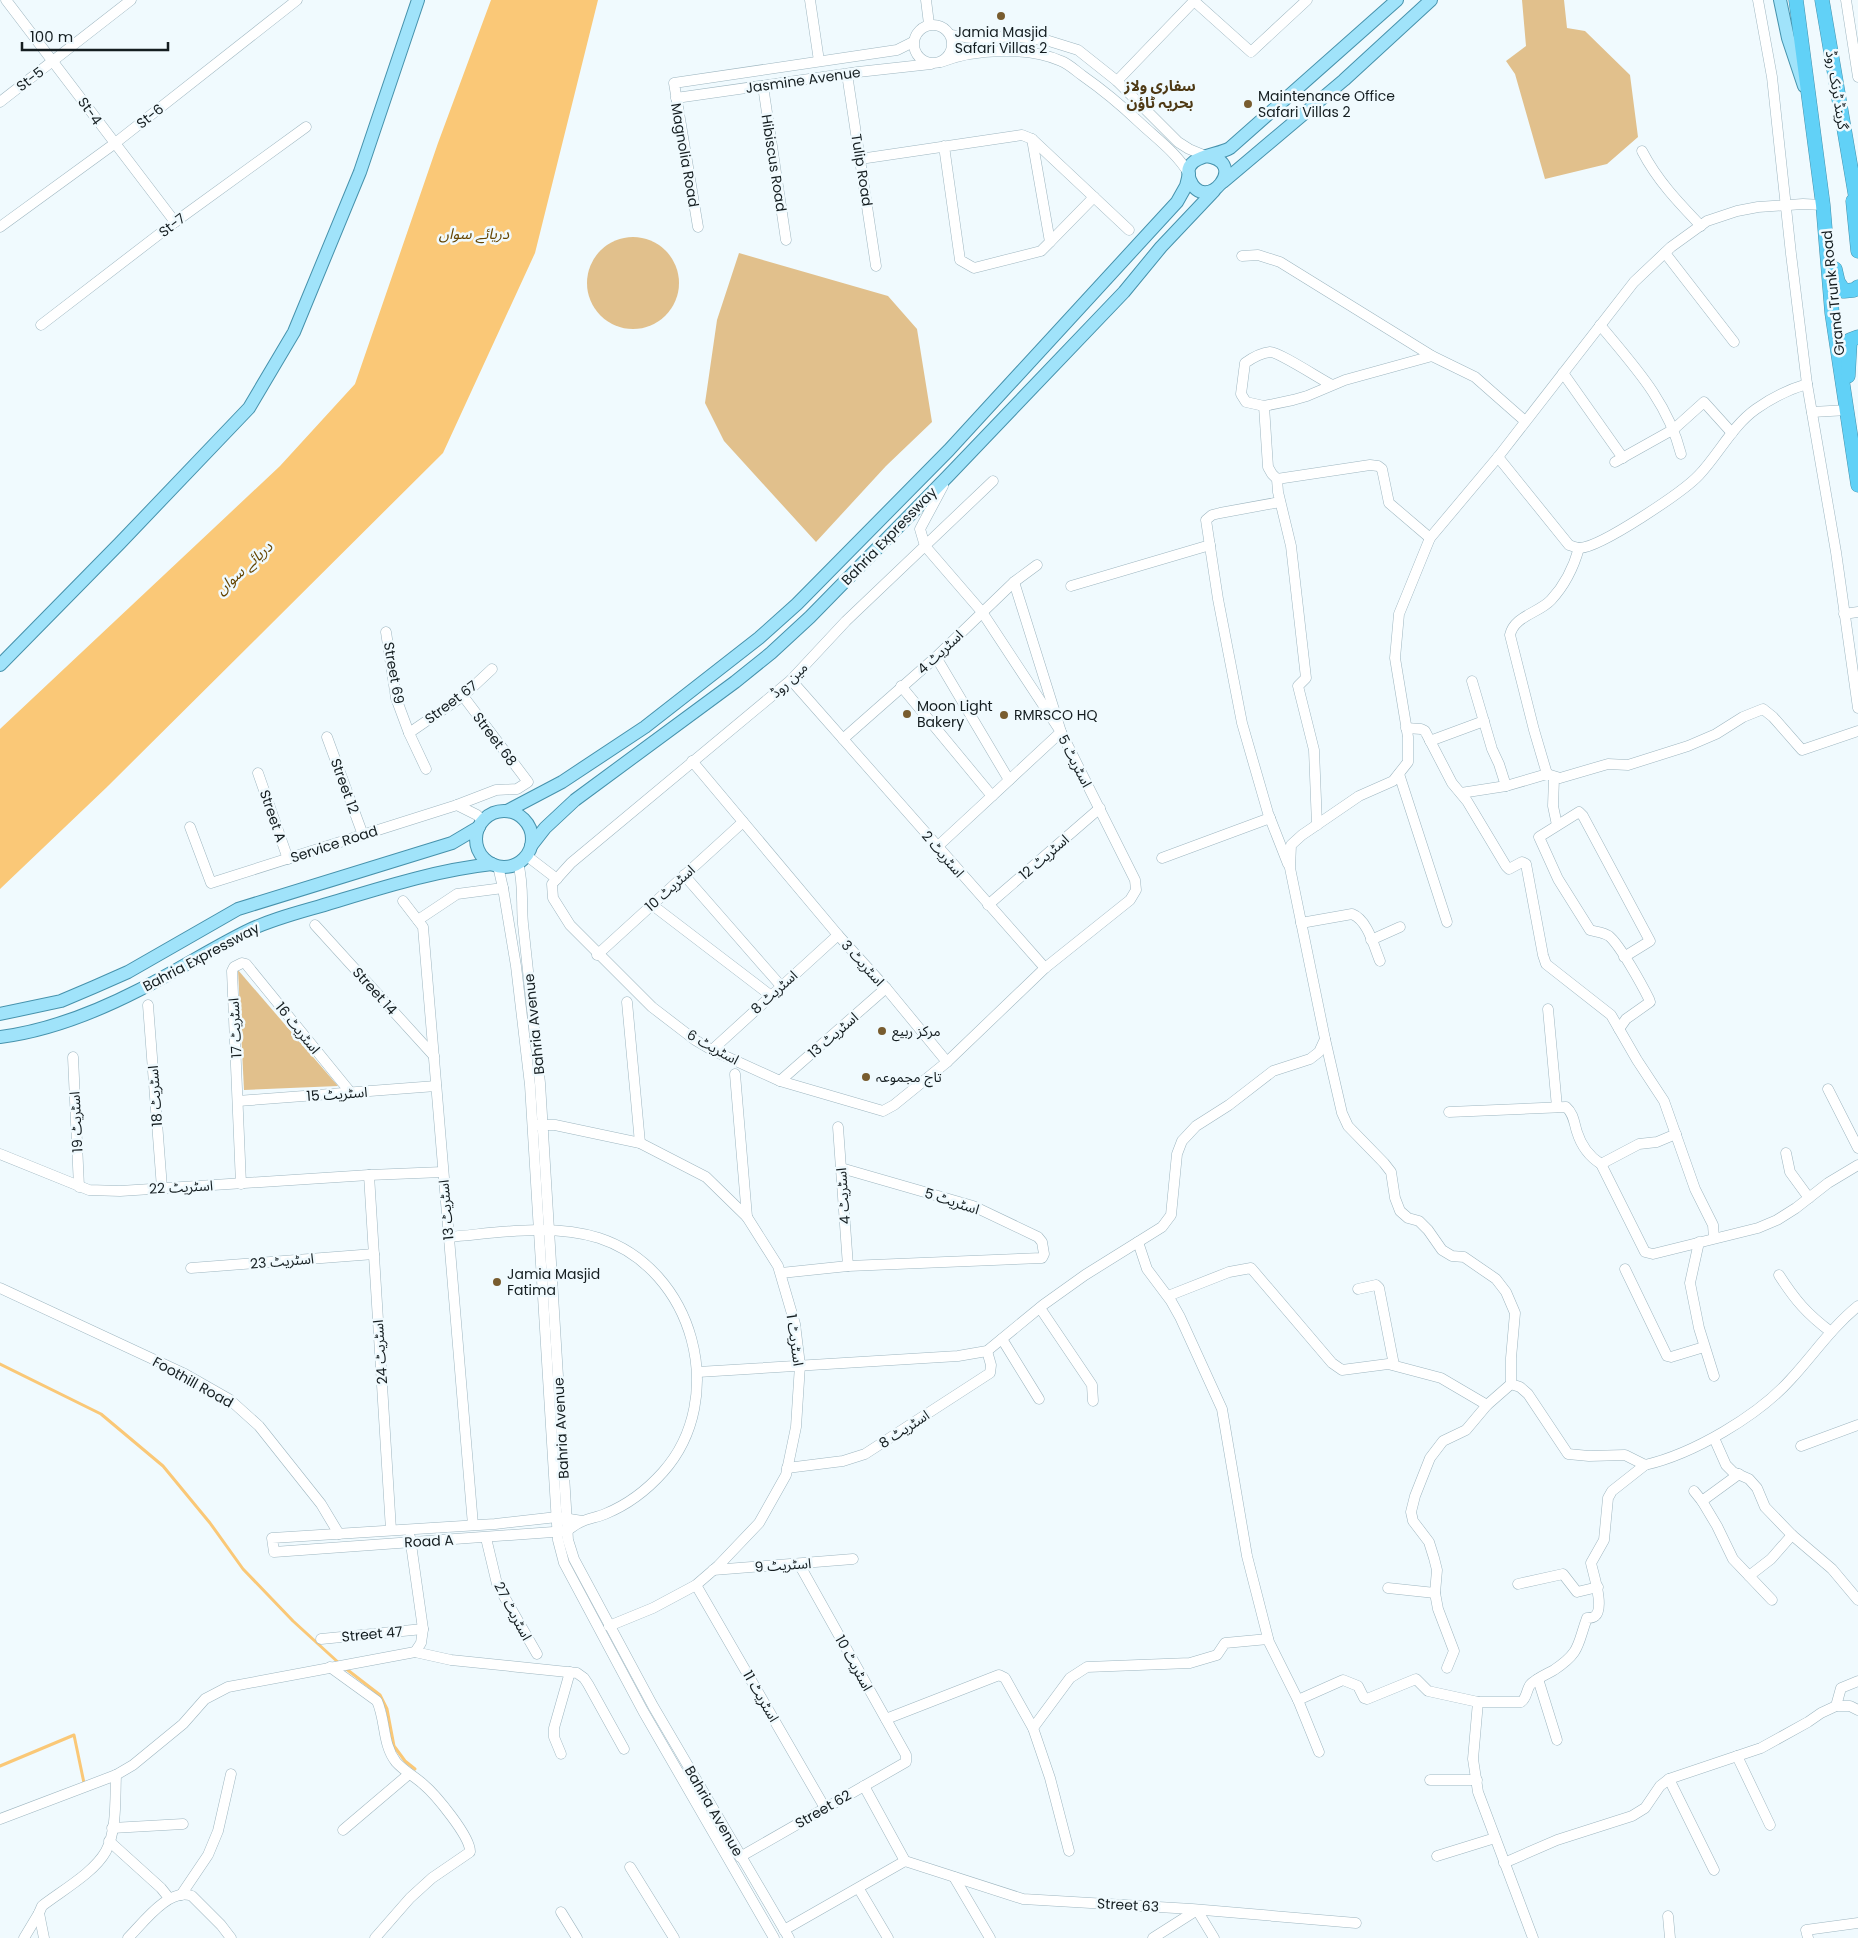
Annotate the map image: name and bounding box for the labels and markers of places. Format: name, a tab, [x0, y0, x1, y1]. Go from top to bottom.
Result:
marker: Jamia Masjid Safari Villas 2	[995, 10, 1007, 22]
place label: Jamia Masjid Safari Villas 2	[954, 22, 1048, 58]
place label: Maintenance Office Safari Villas 2	[1258, 86, 1395, 122]
marker: Maintenance Office Safari Villas 2	[1242, 98, 1254, 110]
place label: Moon Light Bakery	[917, 696, 993, 732]
place label: RMRSCO HQ	[1014, 705, 1098, 725]
marker: Moon Light Bakery	[901, 708, 913, 720]
marker: RMRSCO HQ	[998, 709, 1010, 721]
place label: مرکز ربیع	[892, 1021, 941, 1042]
marker: مرکز ربیع	[876, 1025, 888, 1037]
place label: تاج مجموعہ	[876, 1067, 942, 1088]
marker: تاج مجموعہ	[860, 1071, 872, 1083]
place label: Jamia Masjid Fatima	[507, 1264, 600, 1300]
marker: Jamia Masjid Fatima	[491, 1276, 503, 1288]

